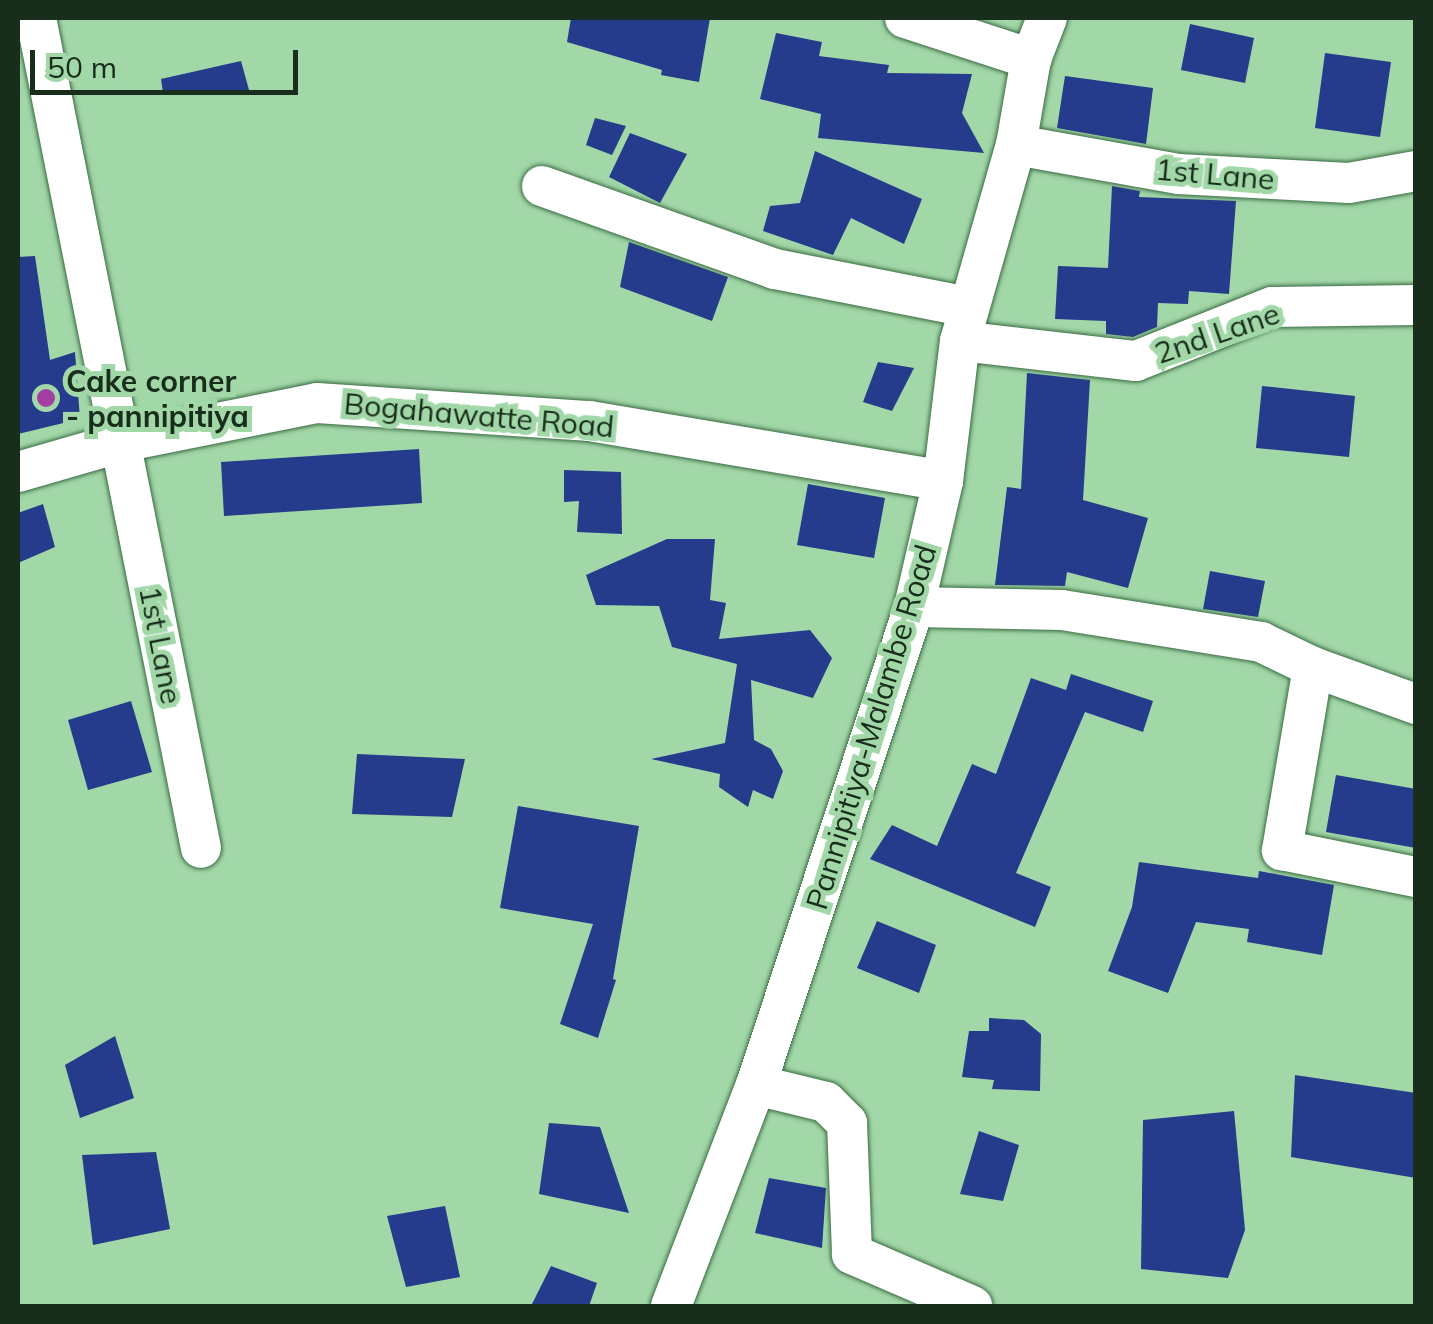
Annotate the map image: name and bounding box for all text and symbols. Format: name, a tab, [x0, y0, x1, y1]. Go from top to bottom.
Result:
scale bar	[35, 30, 302, 92]
text: 50 m	[47, 48, 117, 86]
street label: 1st Lane	[1154, 151, 1276, 197]
street label: 2nd Lane	[1150, 295, 1284, 371]
place label: Cake corner - pannipitiya	[66, 363, 249, 434]
street label: Bogahawatte Road	[342, 385, 616, 445]
marker: Cake corner - pannipitiya	[35, 387, 57, 409]
street label: Pannipitiya-Malambe Road	[798, 540, 944, 914]
street label: 1st Lane	[132, 583, 190, 707]

